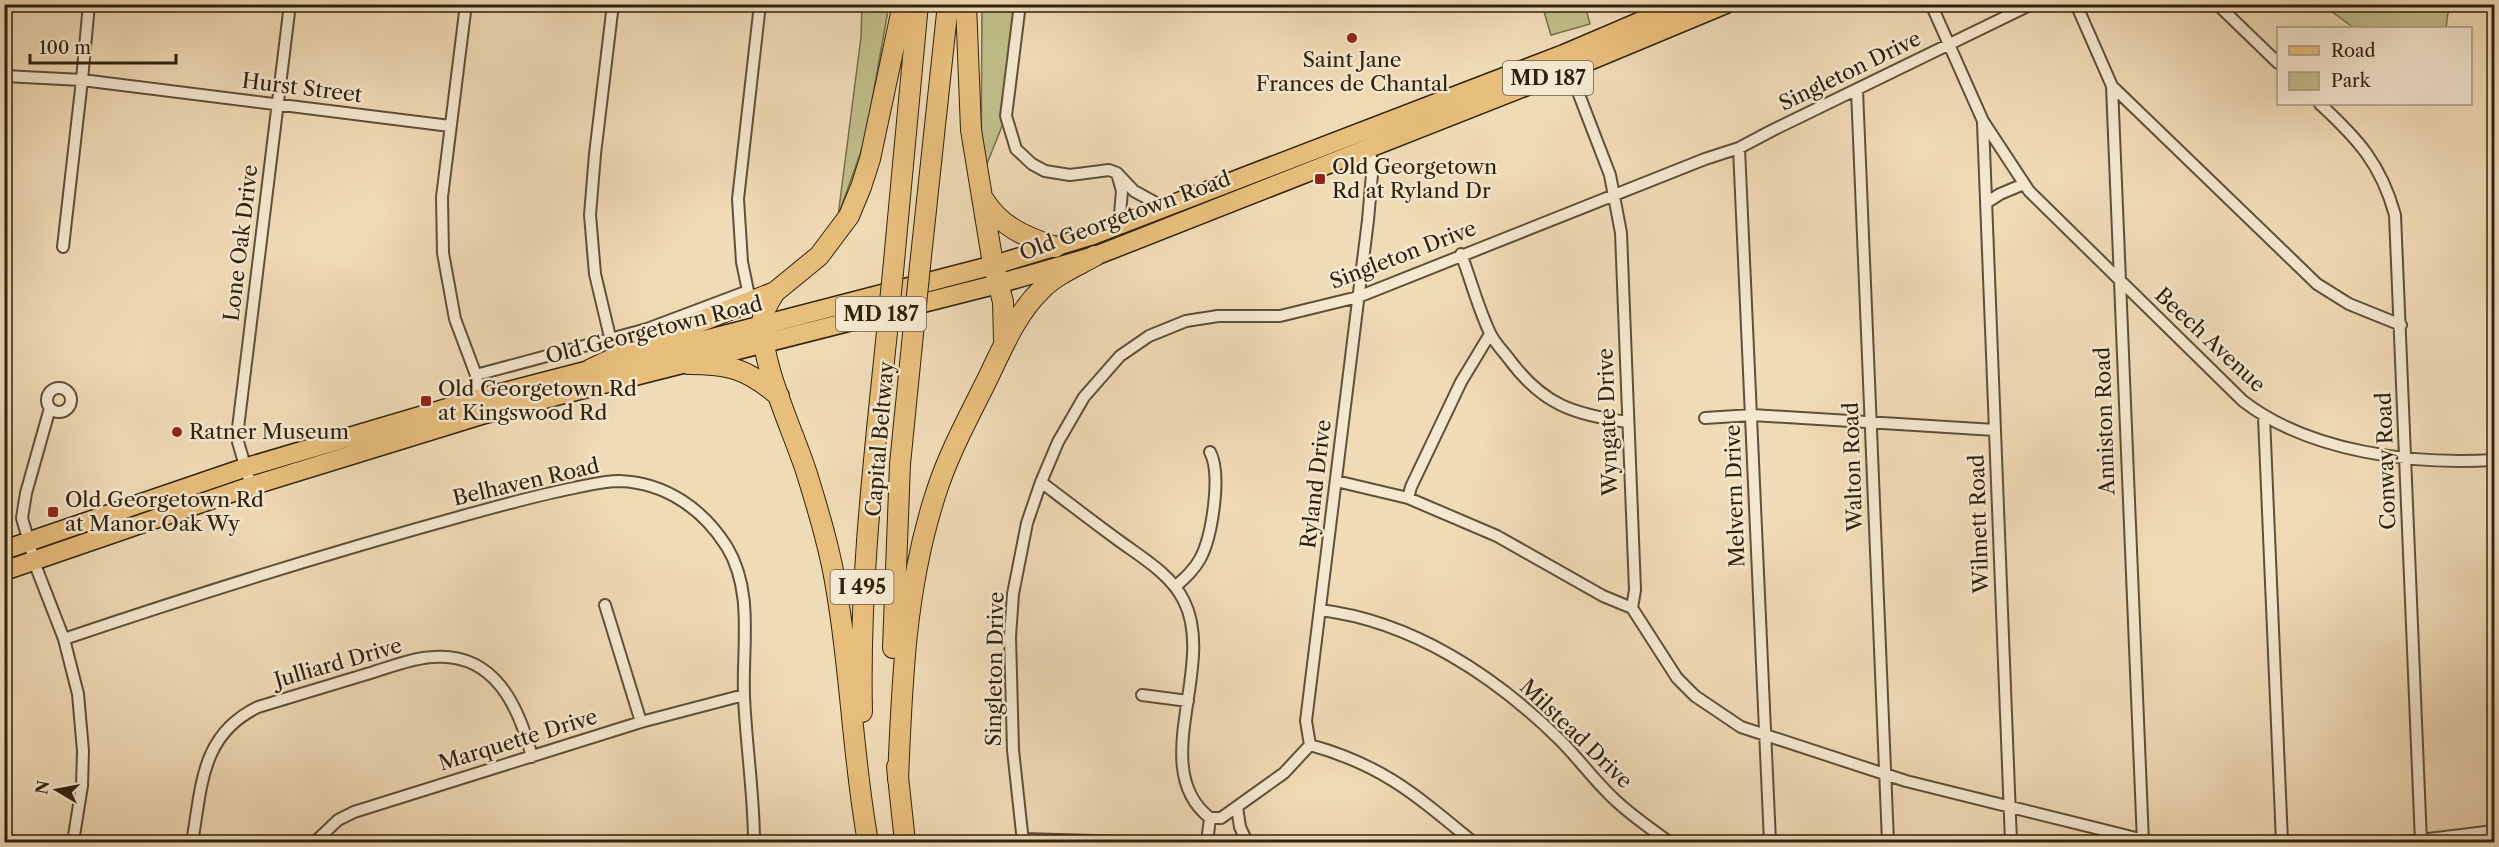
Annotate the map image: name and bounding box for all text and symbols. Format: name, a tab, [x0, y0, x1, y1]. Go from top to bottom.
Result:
street label: Singleton Drive	[1775, 25, 1925, 116]
scale bar	[30, 27, 176, 65]
legend	[2277, 27, 2472, 105]
marker: Saint Jane Frances de Chantal	[1345, 31, 1359, 45]
text: 100 m	[39, 37, 91, 59]
text: Road	[2331, 40, 2376, 62]
place label: Saint Jane Frances de Chantal	[1256, 47, 1448, 96]
road number: MD 187	[1503, 61, 1593, 95]
street label: Hurst Street	[240, 68, 364, 107]
text: Park	[2331, 70, 2372, 92]
place label: Old Georgetown Rd at Ryland Dr	[1332, 154, 1497, 203]
street label: Lone Oak Drive	[218, 163, 263, 323]
street label: Old Georgetown Road	[1016, 166, 1234, 265]
marker: Old Georgetown Rd at Ryland Dr	[1313, 172, 1327, 186]
street label: Singleton Drive	[1326, 215, 1480, 294]
street label: Beech Avenue	[2150, 282, 2271, 397]
street label: Old Georgetown Road	[543, 290, 765, 369]
road number: MD 187	[836, 297, 926, 331]
street label: Anniston Road	[2089, 346, 2120, 497]
street label: Wyngate Drive	[1592, 348, 1623, 497]
street label: Capital Beltway	[860, 360, 899, 518]
place label: Old Georgetown Rd at Kingswood Rd	[438, 376, 637, 425]
street label: Conway Road	[2371, 392, 2400, 530]
marker: Old Georgetown Rd at Kingswood Rd	[419, 394, 433, 408]
street label: Walton Road	[1838, 402, 1867, 533]
street label: Ryland Drive	[1295, 418, 1336, 550]
place label: Ratner Museum	[189, 419, 349, 444]
street label: Melvern Drive	[1720, 424, 1749, 568]
marker: Ratner Museum	[170, 425, 184, 439]
street label: Belhaven Road	[450, 452, 602, 511]
street label: Wilmett Road	[1964, 454, 1993, 595]
place label: Old Georgetown Rd at Manor Oak Wy	[65, 487, 264, 536]
marker: Old Georgetown Rd at Manor Oak Wy	[46, 505, 60, 519]
road number: I 495	[830, 570, 894, 604]
street label: Singleton Drive	[981, 591, 1008, 747]
street label: Julliard Drive	[268, 632, 405, 694]
street label: Milstead Drive	[1515, 674, 1638, 793]
street label: Marquette Drive	[435, 703, 600, 776]
north arrow	[27, 760, 87, 820]
text: N	[31, 779, 53, 796]

